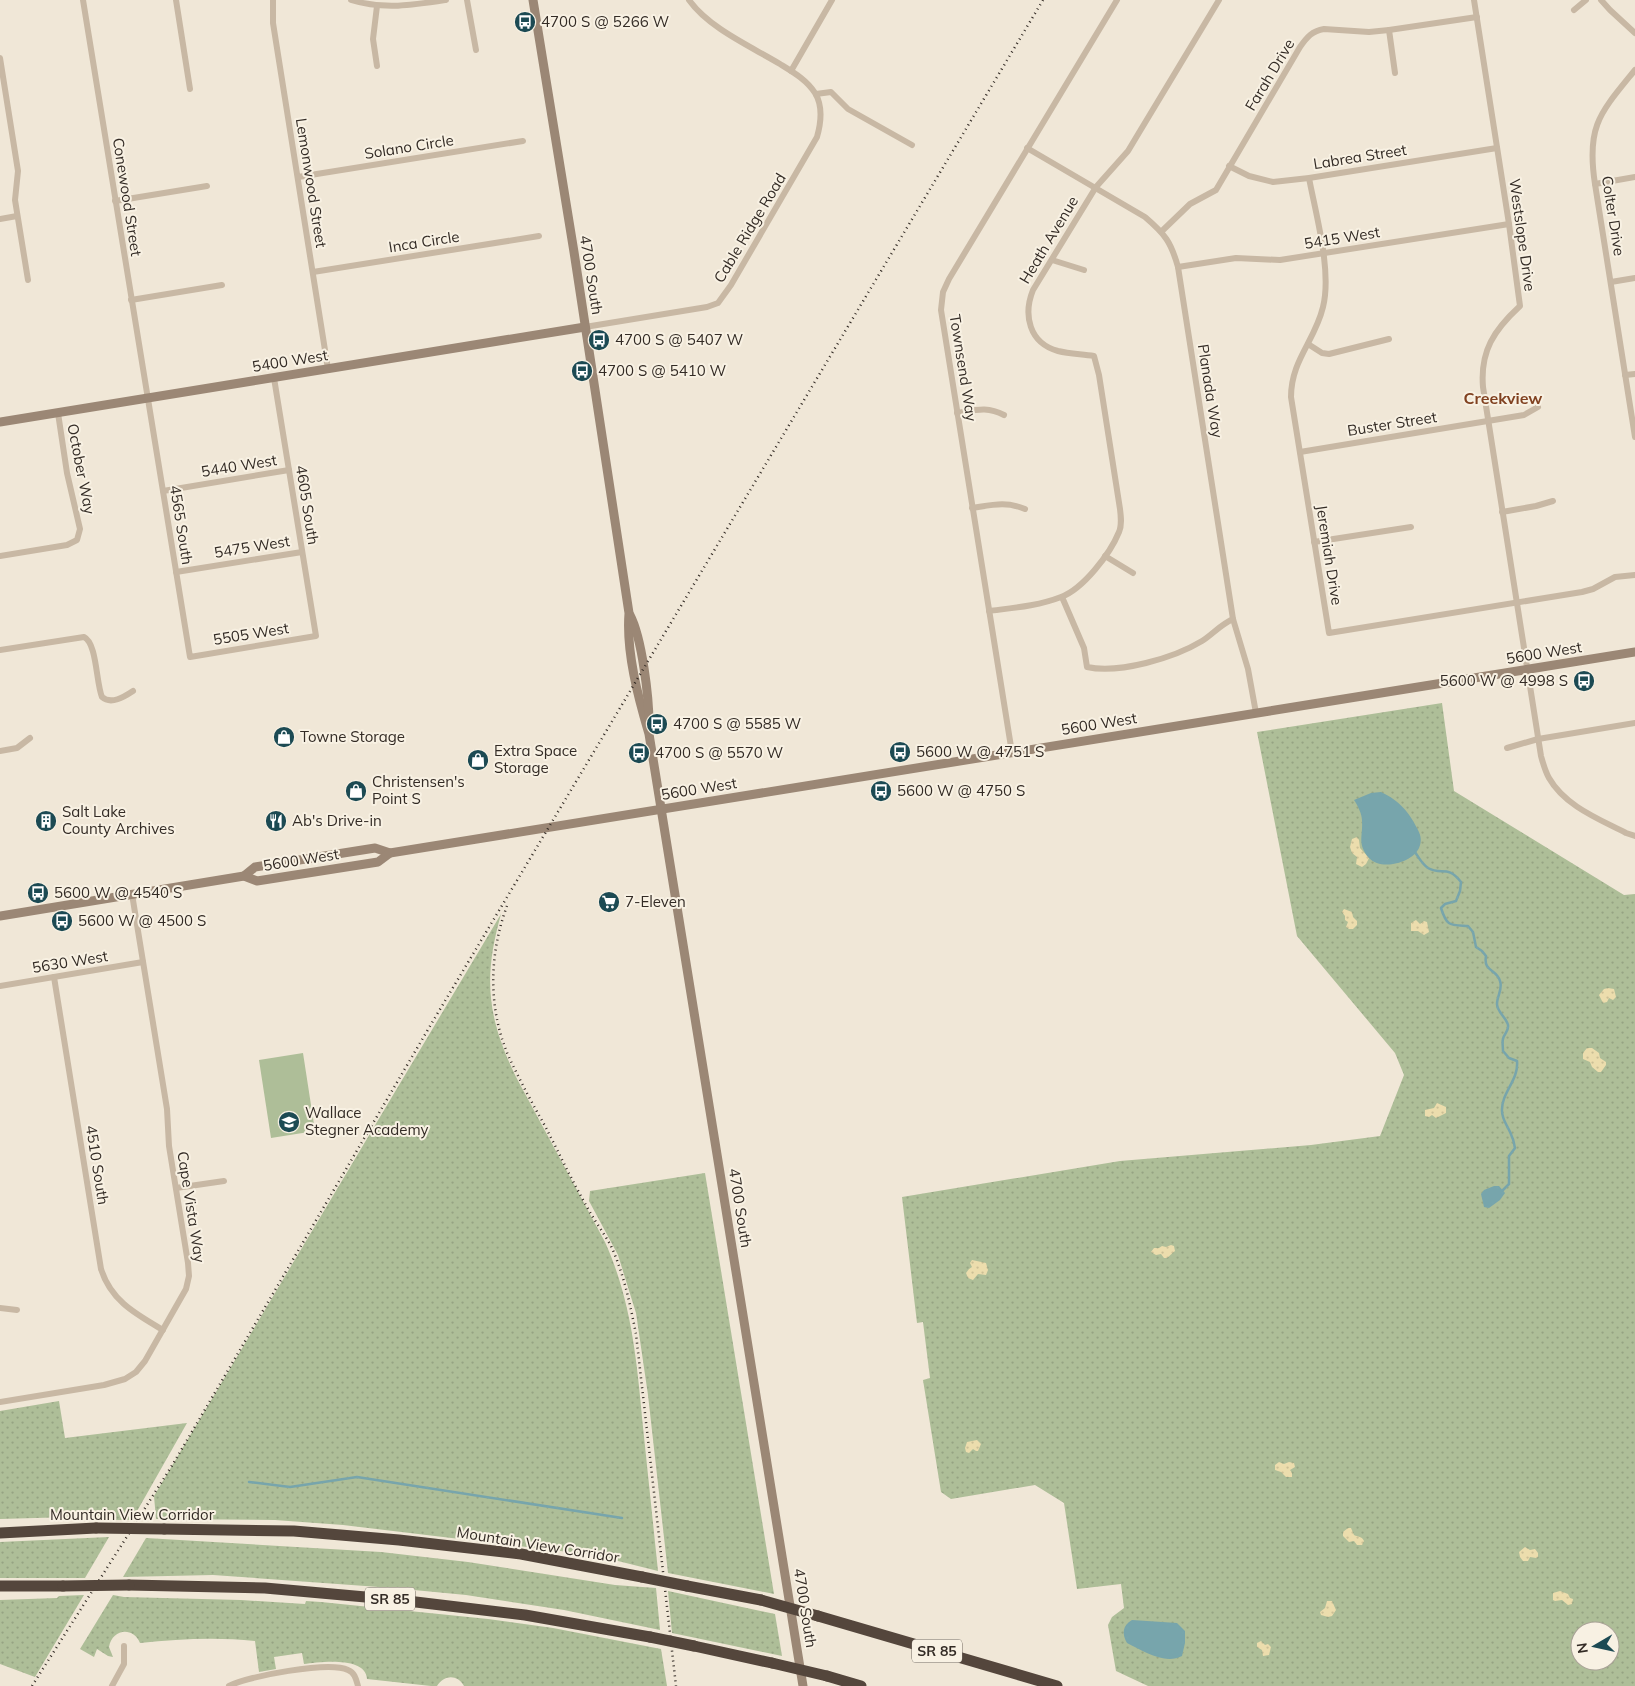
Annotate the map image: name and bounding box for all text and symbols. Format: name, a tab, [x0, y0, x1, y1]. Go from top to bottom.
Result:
bus stop icon: 4700 S @ 5266 W	[513, 10, 537, 34]
place label: 4700 S @ 5266 W	[541, 12, 670, 31]
street label: Farah Drive	[1241, 35, 1298, 114]
street label: Lemonwood Street	[292, 117, 331, 249]
street label: Solano Circle	[363, 130, 455, 163]
street label: Conewood Street	[109, 136, 146, 257]
street label: Labrea Street	[1312, 140, 1408, 173]
street label: Cable Ridge Road	[709, 169, 790, 286]
street label: Colter Drive	[1598, 175, 1629, 257]
street label: Westslope Drive	[1505, 177, 1540, 292]
street label: Heath Avenue	[1015, 192, 1082, 287]
street label: 5415 West	[1303, 222, 1381, 253]
street label: Inca Circle	[387, 227, 461, 256]
street label: 4700 South	[576, 234, 607, 316]
street label: Townsend Way	[946, 313, 981, 423]
bus stop icon: 4700 S @ 5407 W	[587, 328, 611, 352]
place label: 4700 S @ 5407 W	[615, 330, 744, 349]
street label: Planada Way	[1194, 343, 1227, 439]
street label: 5400 West	[251, 345, 329, 376]
bus stop icon: 4700 S @ 5410 W	[570, 359, 594, 383]
place label: 4700 S @ 5410 W	[598, 361, 727, 380]
district label: Creekview	[1464, 388, 1542, 408]
street label: Buster Street	[1346, 407, 1438, 440]
street label: October Way	[63, 422, 100, 516]
street label: 5440 West	[200, 450, 278, 481]
street label: 4605 South	[292, 464, 323, 546]
street label: 4565 South	[166, 484, 197, 566]
street label: Jeremiah Drive	[1312, 503, 1347, 606]
street label: 5475 West	[213, 531, 291, 562]
street label: 5505 West	[212, 618, 290, 649]
street label: 5600 West	[1505, 637, 1583, 668]
bus stop icon: 5600 W @ 4998 S	[1572, 669, 1596, 693]
place label: 5600 W @ 4998 S	[1440, 671, 1568, 690]
street label: 5600 West	[1060, 708, 1138, 739]
bus stop icon: 4700 S @ 5585 W	[645, 712, 669, 736]
place label: 4700 S @ 5585 W	[673, 714, 802, 733]
shop icon: Towne Storage	[272, 725, 296, 749]
place label: Towne Storage	[300, 727, 405, 746]
bus stop icon: 5600 W @ 4751 S	[888, 740, 912, 764]
place label: Extra Space Storage	[494, 741, 577, 777]
bus stop icon: 4700 S @ 5570 W	[627, 741, 651, 765]
place label: 5600 W @ 4751 S	[916, 742, 1044, 761]
place label: 4700 S @ 5570 W	[655, 743, 784, 762]
shop icon: Extra Space Storage	[466, 748, 490, 772]
place label: Christensen's Point S	[372, 772, 465, 808]
street label: 5600 West	[660, 773, 738, 804]
shop icon: Christensen's Point S	[344, 779, 368, 803]
bus stop icon: 5600 W @ 4750 S	[869, 779, 893, 803]
place label: 5600 W @ 4750 S	[897, 781, 1025, 800]
place label: Salt Lake County Archives	[62, 802, 175, 838]
building icon: Salt Lake County Archives	[34, 809, 58, 833]
restaurant icon: Ab's Drive-in	[264, 809, 288, 833]
place label: Ab's Drive-in	[292, 811, 382, 830]
street label: 5600 West	[262, 844, 340, 875]
bus stop icon: 5600 W @ 4540 S	[26, 881, 50, 905]
place label: 5600 W @ 4540 S	[54, 883, 182, 902]
supermarket icon: 7-Eleven	[597, 890, 621, 914]
place label: 7-Eleven	[625, 892, 686, 911]
bus stop icon: 5600 W @ 4500 S	[50, 909, 74, 933]
place label: 5600 W @ 4500 S	[78, 911, 206, 930]
street label: 5630 West	[31, 946, 109, 977]
place label: Wallace Stegner Academy	[305, 1103, 429, 1139]
school or university icon: Wallace Stegner Academy	[277, 1110, 301, 1134]
street label: 4510 South	[82, 1124, 113, 1206]
street label: Cape Vista Way	[173, 1150, 210, 1264]
street label: 4700 South	[725, 1167, 756, 1249]
street label: Mountain View Corridor	[50, 1505, 215, 1524]
street label: Mountain View Corridor	[455, 1522, 621, 1567]
street label: 4700 South	[790, 1567, 821, 1649]
road number: SR 85	[365, 1588, 415, 1610]
north arrow	[1570, 1621, 1620, 1671]
road number: SR 85	[912, 1640, 962, 1662]
text: N	[1572, 1641, 1592, 1655]

